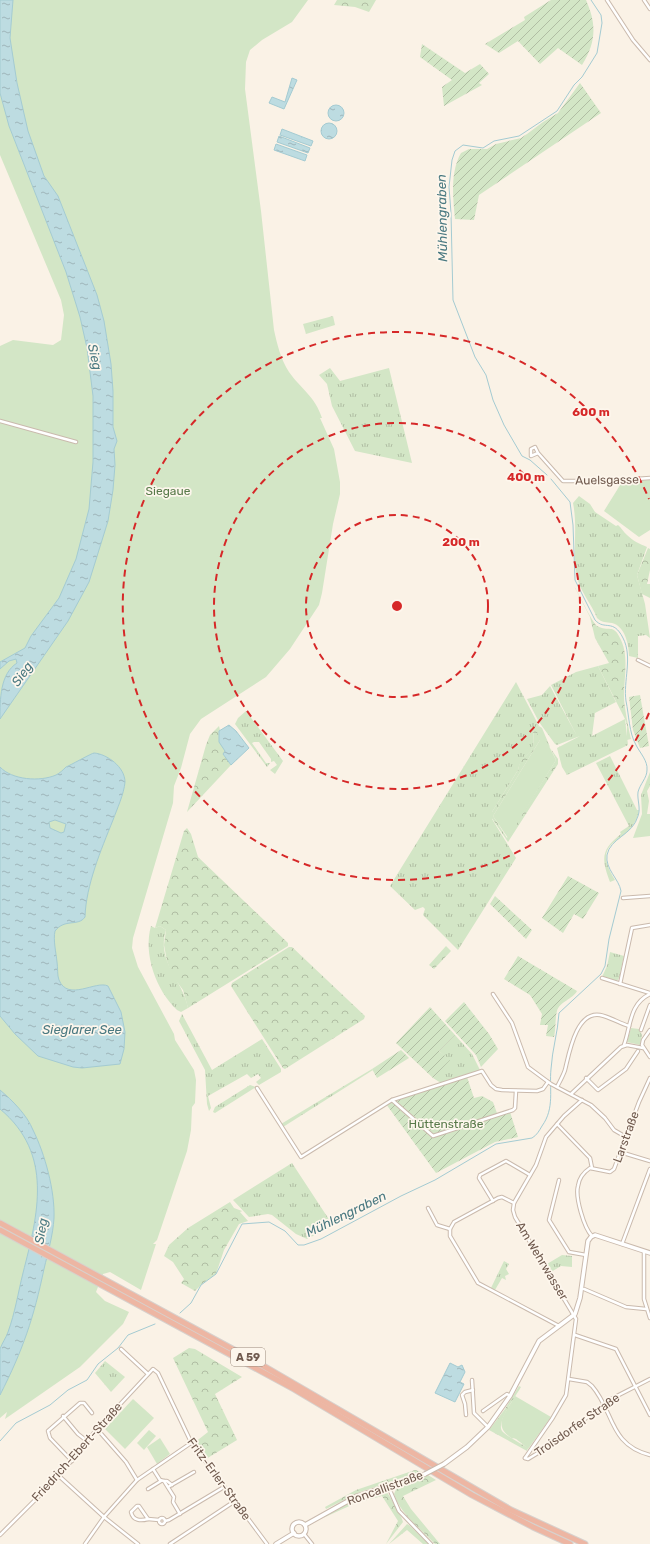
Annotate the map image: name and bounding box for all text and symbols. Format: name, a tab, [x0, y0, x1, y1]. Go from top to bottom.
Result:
water label: Mühlengraben	[434, 174, 451, 262]
water label: Sieg	[84, 343, 105, 372]
text: 600 m	[572, 405, 610, 419]
text: 400 m	[507, 470, 545, 484]
street label: Auelsgasse	[575, 472, 639, 488]
park label: Siegaue	[146, 484, 191, 498]
text: 200 m	[442, 535, 480, 549]
centre of rings	[390, 599, 404, 613]
water label: Sieg	[8, 659, 37, 690]
water label: Sieglarer See	[42, 1022, 122, 1038]
street label: Larstraße	[610, 1109, 642, 1165]
park label: Hüttenstraße	[409, 1117, 484, 1131]
water label: Mühlengraben	[303, 1188, 389, 1241]
water label: Sieg	[31, 1217, 52, 1245]
street label: Am Wehrwasser	[513, 1219, 571, 1303]
road number: A 59	[231, 1348, 265, 1366]
street label: Troisdorfer Straße	[532, 1390, 622, 1460]
street label: Friedrich-Ebert-Straße	[29, 1399, 125, 1504]
street label: Fritz-Erler-Straße	[184, 1435, 254, 1523]
street label: Roncallistraße	[345, 1468, 425, 1508]

